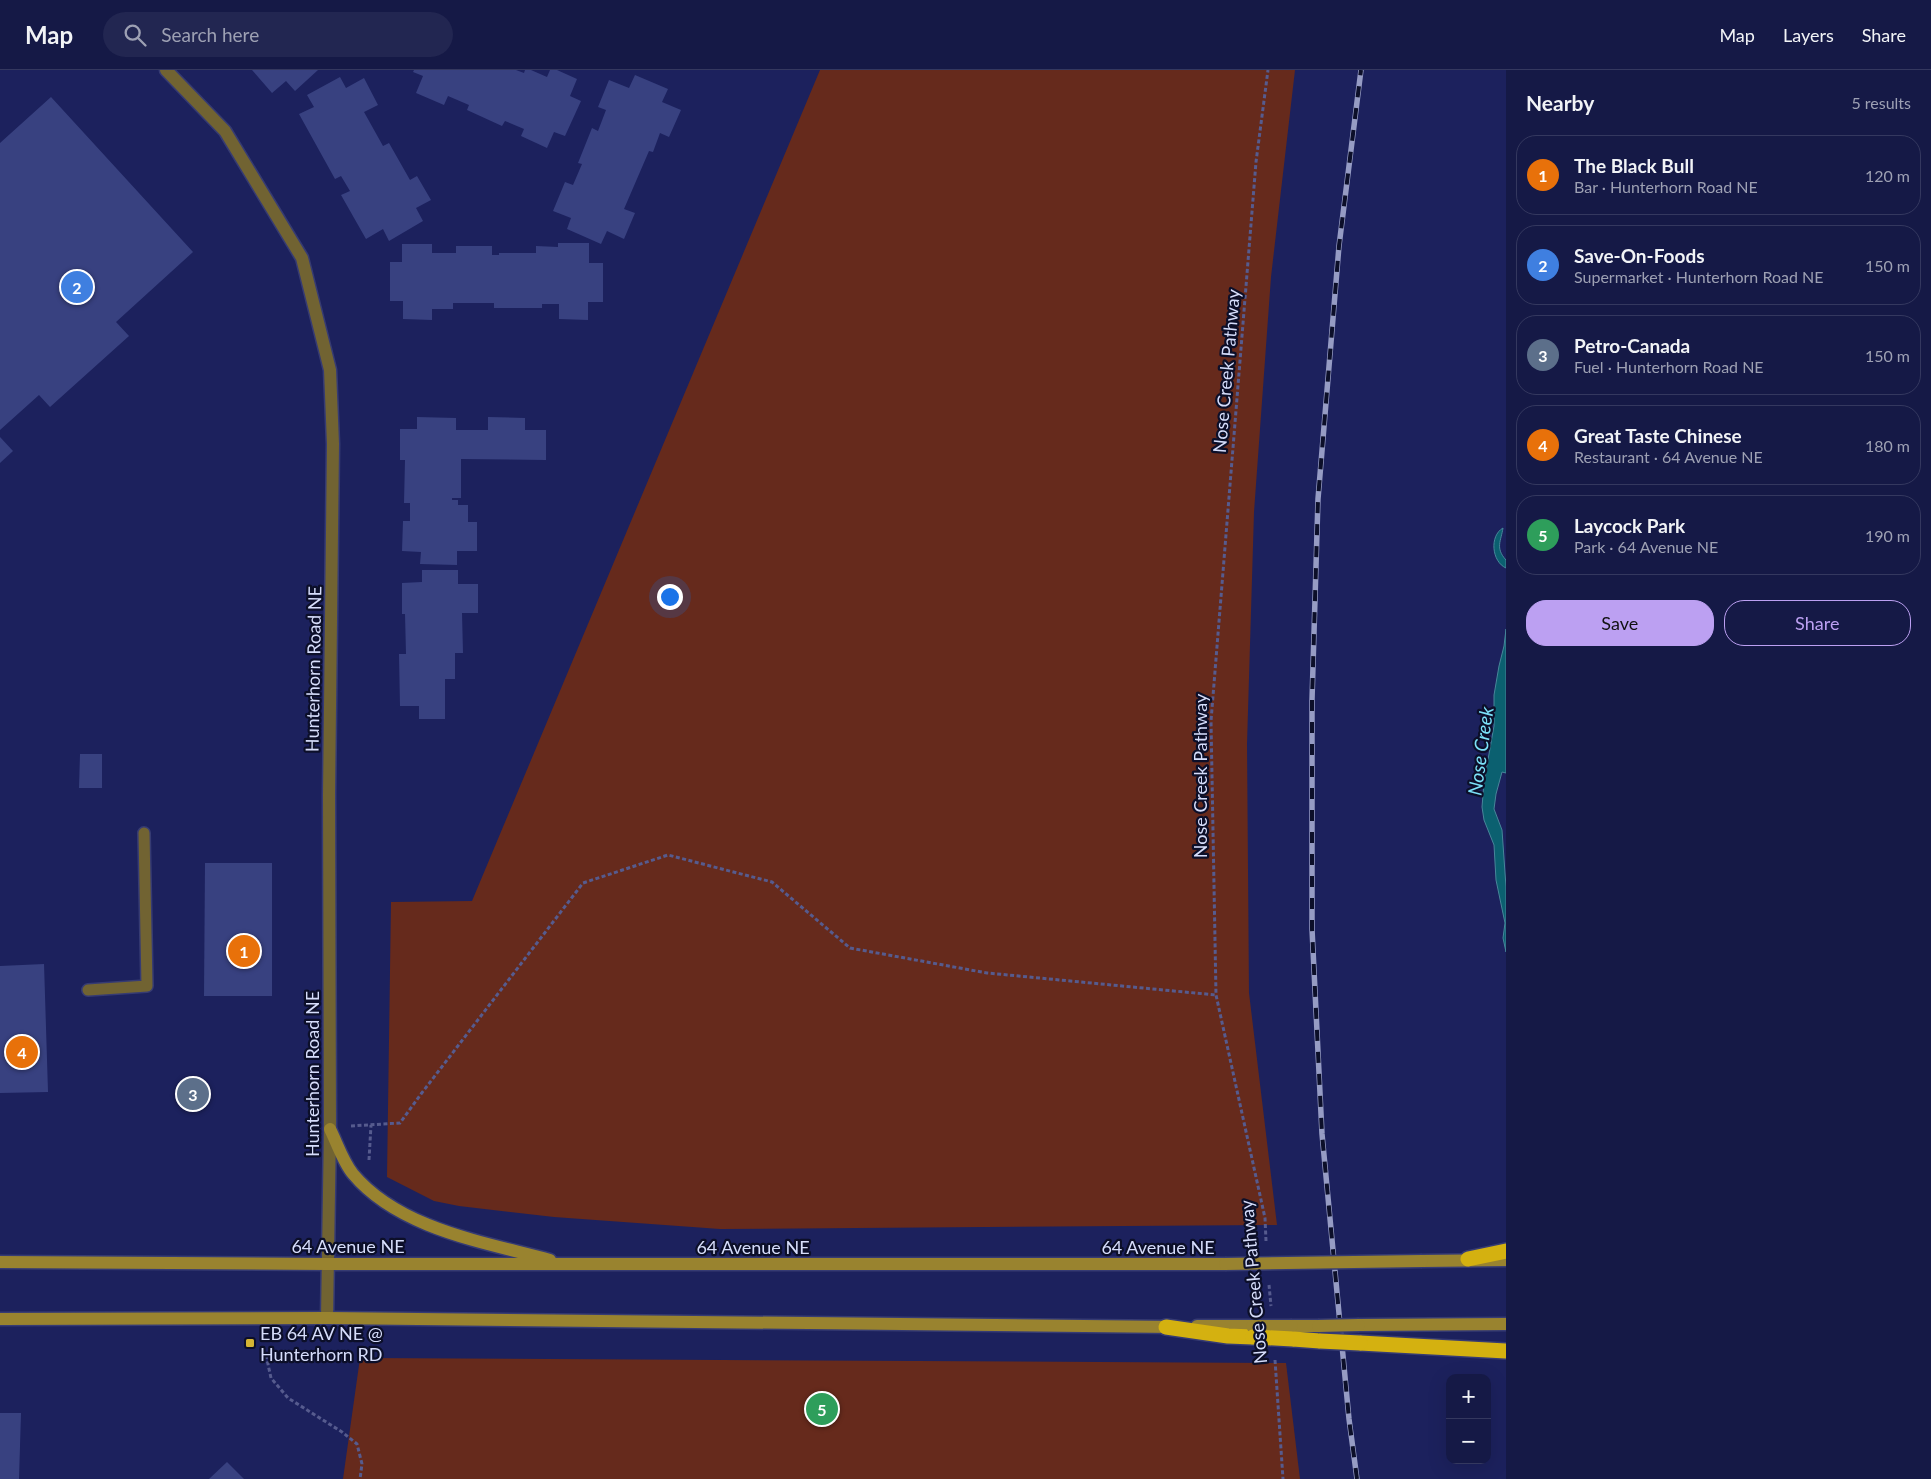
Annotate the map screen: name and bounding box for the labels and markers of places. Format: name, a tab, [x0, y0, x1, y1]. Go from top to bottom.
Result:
pin: 2	[61, 268, 93, 306]
pin: 1	[228, 932, 260, 970]
pin: 4	[6, 1033, 38, 1071]
pin: 3	[177, 1075, 209, 1113]
place label: EB 64 AV NE @ Hunterhorn RD	[260, 1322, 383, 1365]
marker: EB 64 AV NE @ Hunterhorn RD	[244, 1337, 256, 1349]
pin: 5	[806, 1390, 838, 1428]

